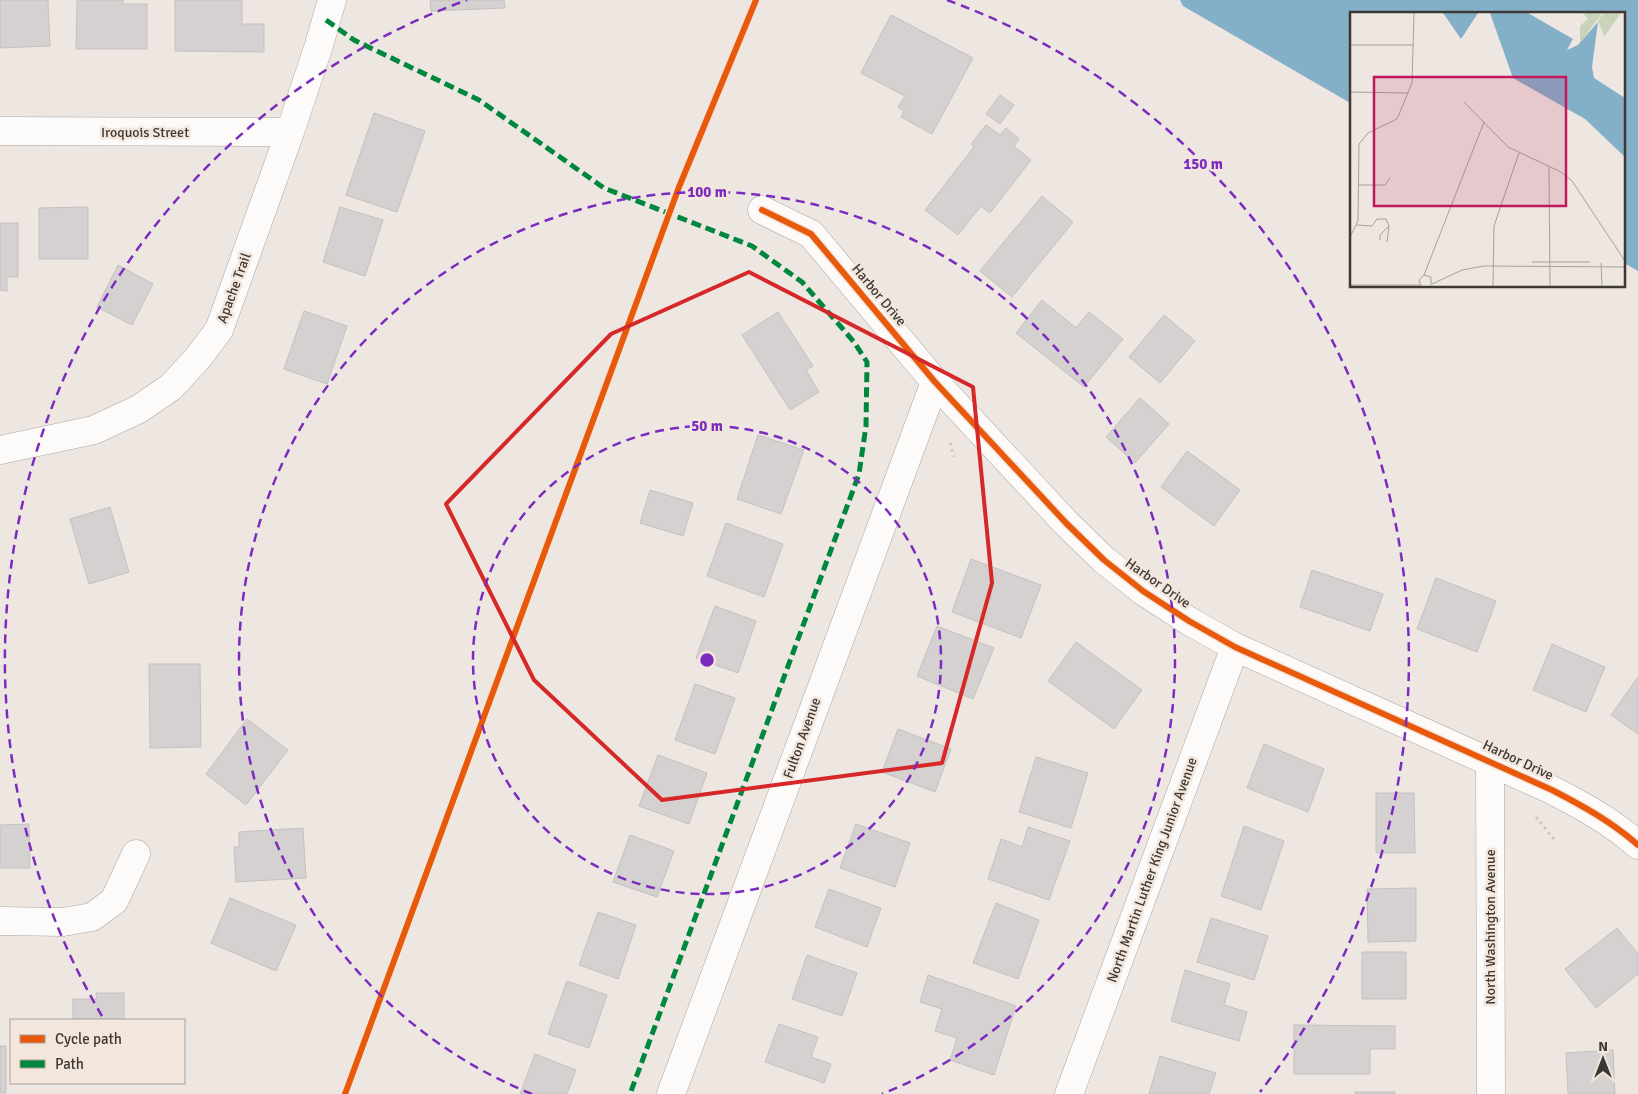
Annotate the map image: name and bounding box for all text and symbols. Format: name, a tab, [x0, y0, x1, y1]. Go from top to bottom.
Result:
inset map	[1350, 12, 1626, 288]
street label: Iroquois Street	[101, 124, 189, 141]
text: 150 m	[1183, 155, 1223, 173]
text: 100 m	[687, 183, 727, 201]
street label: Apache Trail	[213, 251, 255, 325]
street label: Harbor Drive	[848, 260, 910, 330]
text: 50 m	[691, 417, 723, 435]
street label: Harbor Drive	[1122, 554, 1194, 612]
centre of rings	[698, 651, 716, 669]
street label: Fulton Avenue	[779, 695, 825, 781]
street label: Harbor Drive	[1480, 736, 1556, 784]
street label: North Martin Luther King Junior Avenue	[1103, 755, 1201, 985]
street label: North Washington Avenue	[1482, 849, 1499, 1005]
legend	[10, 1019, 185, 1084]
text: Cycle path	[55, 1030, 122, 1048]
north arrow	[1578, 1034, 1628, 1084]
text: N	[1598, 1038, 1608, 1055]
text: Path	[55, 1055, 84, 1073]

